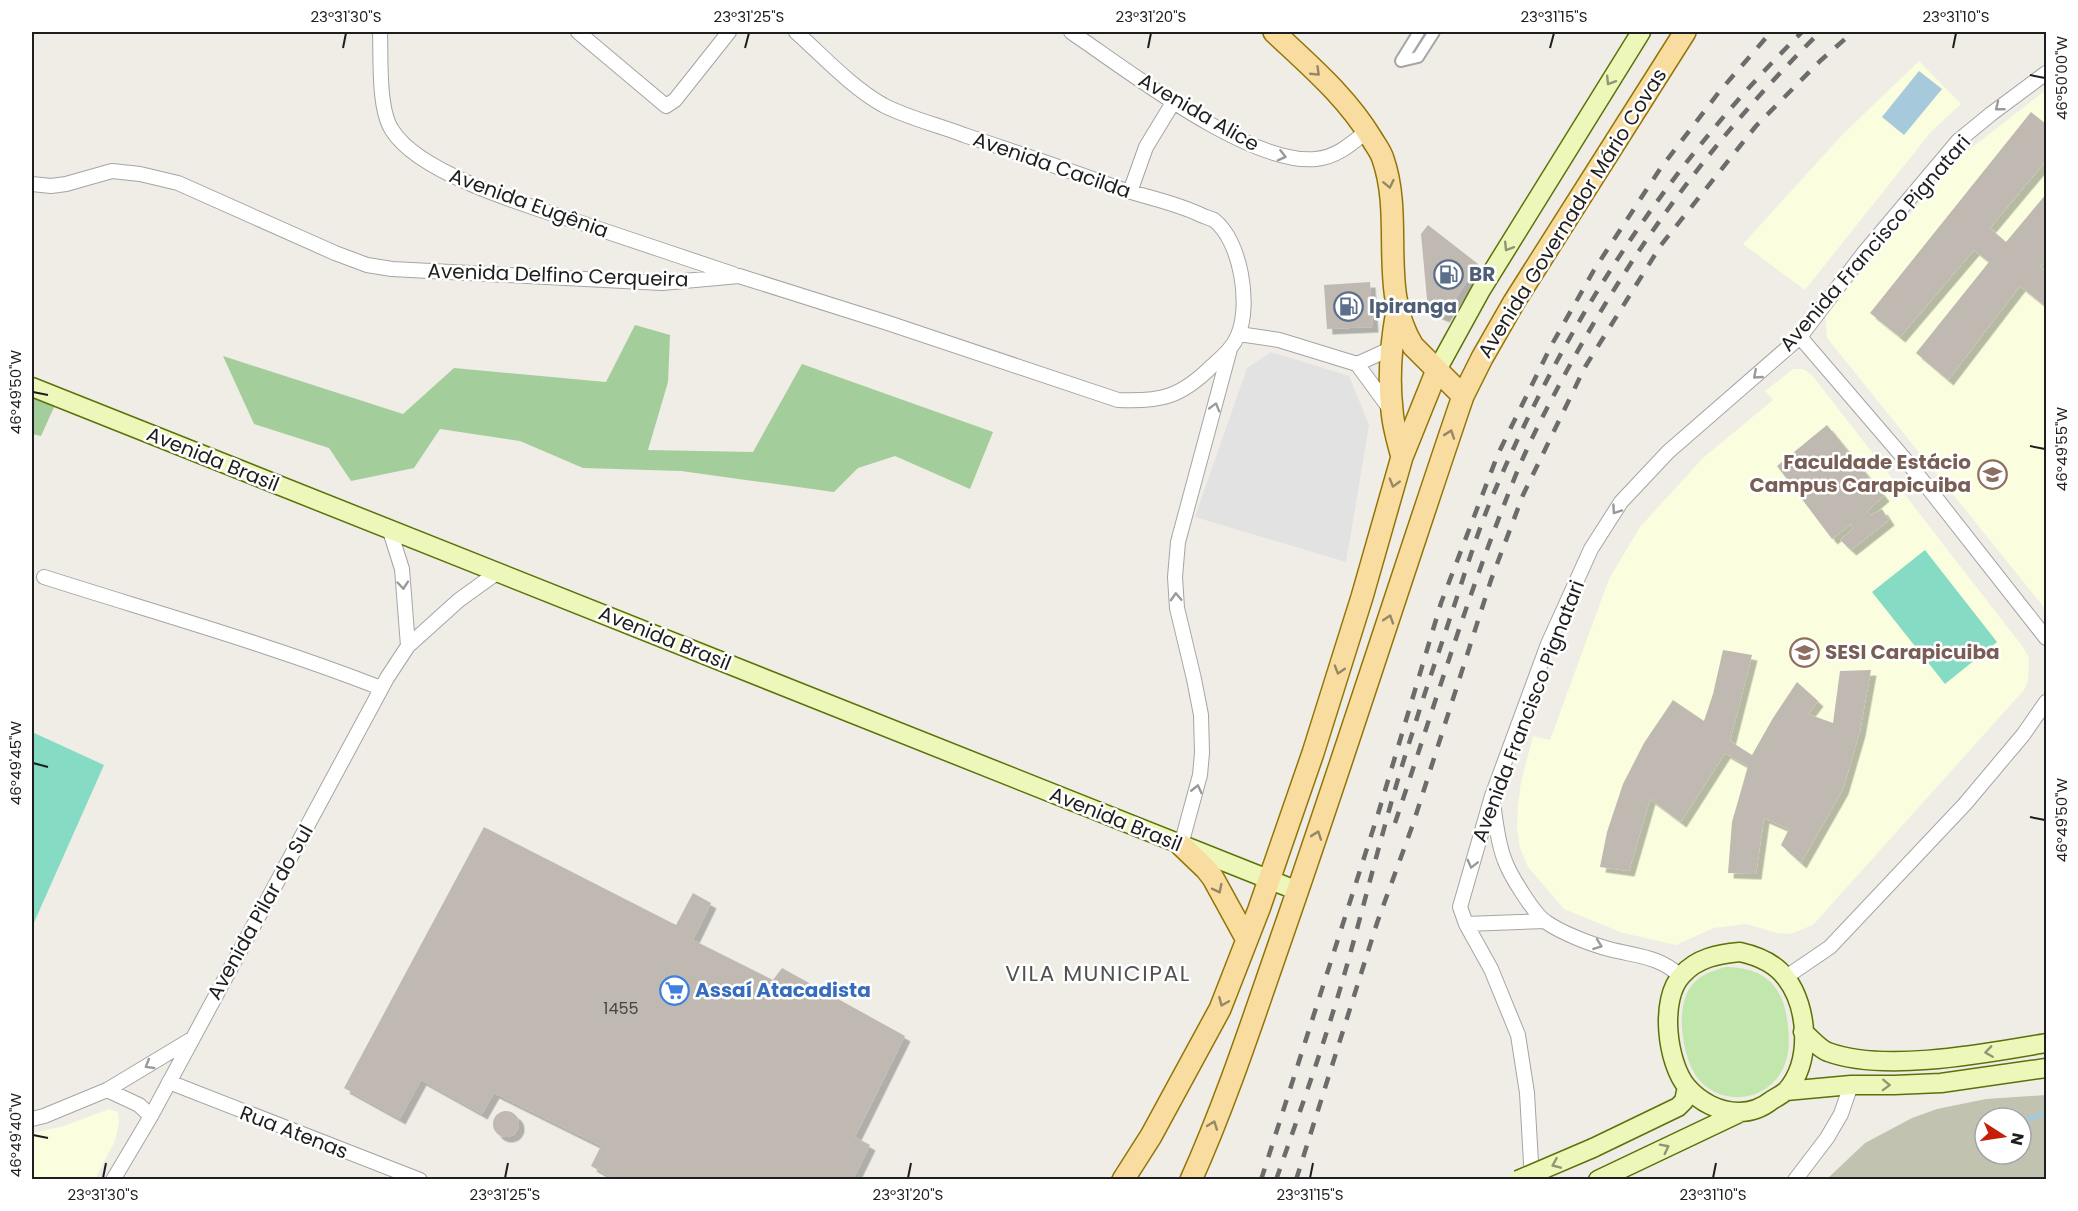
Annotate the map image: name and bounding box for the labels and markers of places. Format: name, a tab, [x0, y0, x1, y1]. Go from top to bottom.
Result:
fuel station icon: BR	[1432, 258, 1464, 290]
place label: BR	[1469, 260, 1495, 288]
fuel station icon: Ipiranga	[1332, 290, 1364, 322]
place label: Ipiranga	[1369, 292, 1457, 320]
place label: Faculdade Estácio Campus Carapicuiba	[1749, 448, 1971, 499]
school or university icon: Faculdade Estácio Campus Carapicuiba	[1976, 458, 2008, 490]
school or university icon: SESI Carapicuiba	[1788, 636, 1820, 668]
place label: SESI Carapicuiba	[1825, 638, 2000, 666]
supermarket icon: Assaí Atacadista	[658, 974, 690, 1006]
place label: Assaí Atacadista	[695, 976, 871, 1004]

